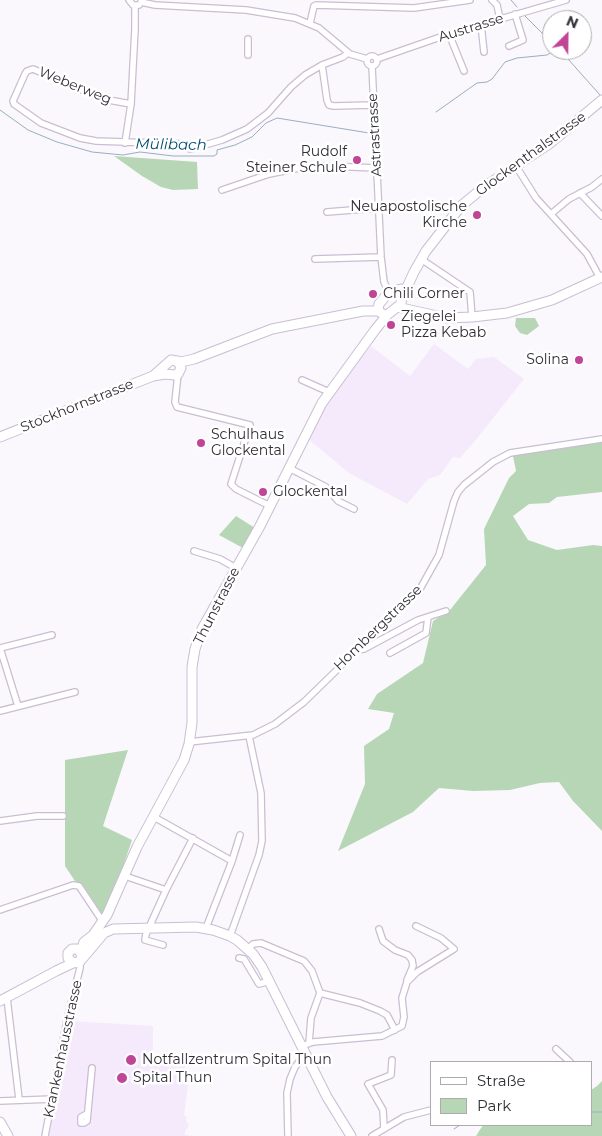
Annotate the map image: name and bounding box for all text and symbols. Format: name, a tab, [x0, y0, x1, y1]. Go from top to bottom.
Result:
street label: Austrasse	[436, 10, 506, 46]
north arrow	[542, 10, 592, 60]
text: N	[564, 12, 581, 33]
street label: Weberweg	[36, 64, 114, 108]
street label: Astrastrasse	[364, 93, 386, 177]
street label: Glockenthalstrasse	[473, 108, 589, 200]
water label: Mülibach	[135, 135, 207, 155]
place label: Rudolf Steiner Schule	[246, 144, 347, 176]
marker: Rudolf Steiner Schule	[351, 154, 363, 166]
place label: Neuapostolische Kirche	[350, 199, 467, 232]
marker: Neuapostolische Kirche	[471, 209, 483, 221]
place label: Chili Corner	[383, 286, 465, 302]
marker: Chili Corner	[367, 288, 379, 300]
place label: Ziegelei Pizza Kebab	[401, 309, 486, 342]
marker: Ziegelei Pizza Kebab	[385, 319, 397, 331]
place label: Solina	[526, 352, 569, 368]
marker: Solina	[573, 354, 585, 366]
street label: Stockhornstrasse	[18, 376, 136, 436]
place label: Schulhaus Glockental	[211, 427, 286, 460]
marker: Schulhaus Glockental	[195, 437, 207, 449]
place label: Glockental	[273, 484, 348, 500]
marker: Glockental	[257, 486, 269, 498]
street label: Thunstrasse	[190, 565, 244, 647]
street label: Hombergstrasse	[330, 582, 426, 674]
street label: Krankenhausstrasse	[40, 979, 86, 1119]
place label: Notfallzentrum Spital Thun	[142, 1052, 332, 1068]
marker: Notfallzentrum Spital Thun	[124, 1053, 138, 1067]
legend	[430, 1061, 592, 1126]
place label: Spital Thun	[133, 1070, 212, 1086]
marker: Spital Thun	[115, 1071, 129, 1085]
text: Straße	[477, 1071, 526, 1090]
text: Park	[477, 1096, 511, 1115]

